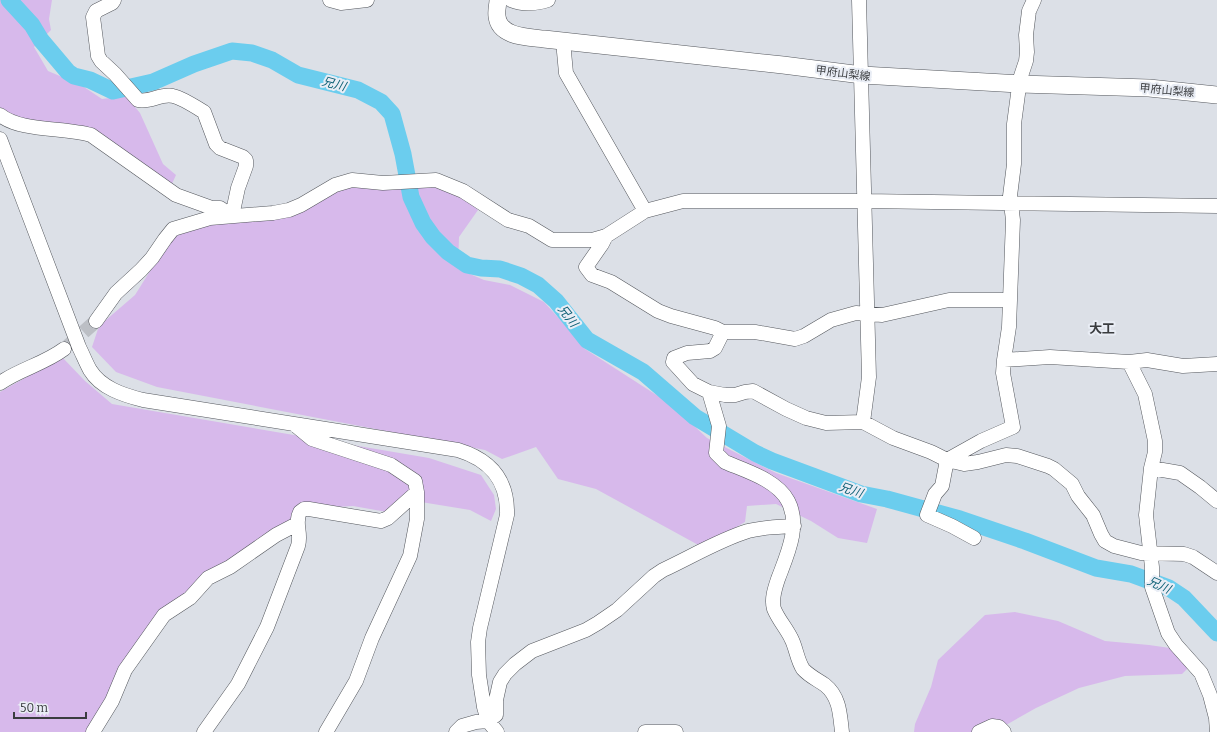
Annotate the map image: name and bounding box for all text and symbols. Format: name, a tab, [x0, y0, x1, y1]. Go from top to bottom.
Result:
street label: 甲府山梨線	[815, 64, 871, 83]
water label: 兄川	[321, 74, 349, 94]
street label: 甲府山梨線	[1139, 82, 1195, 99]
water label: 兄川	[555, 302, 582, 331]
district label: 大工	[1089, 321, 1115, 336]
water label: 兄川	[837, 479, 867, 501]
water label: 兄川	[1145, 574, 1175, 597]
scale bar	[14, 694, 86, 720]
text: 50 m	[20, 701, 49, 715]

